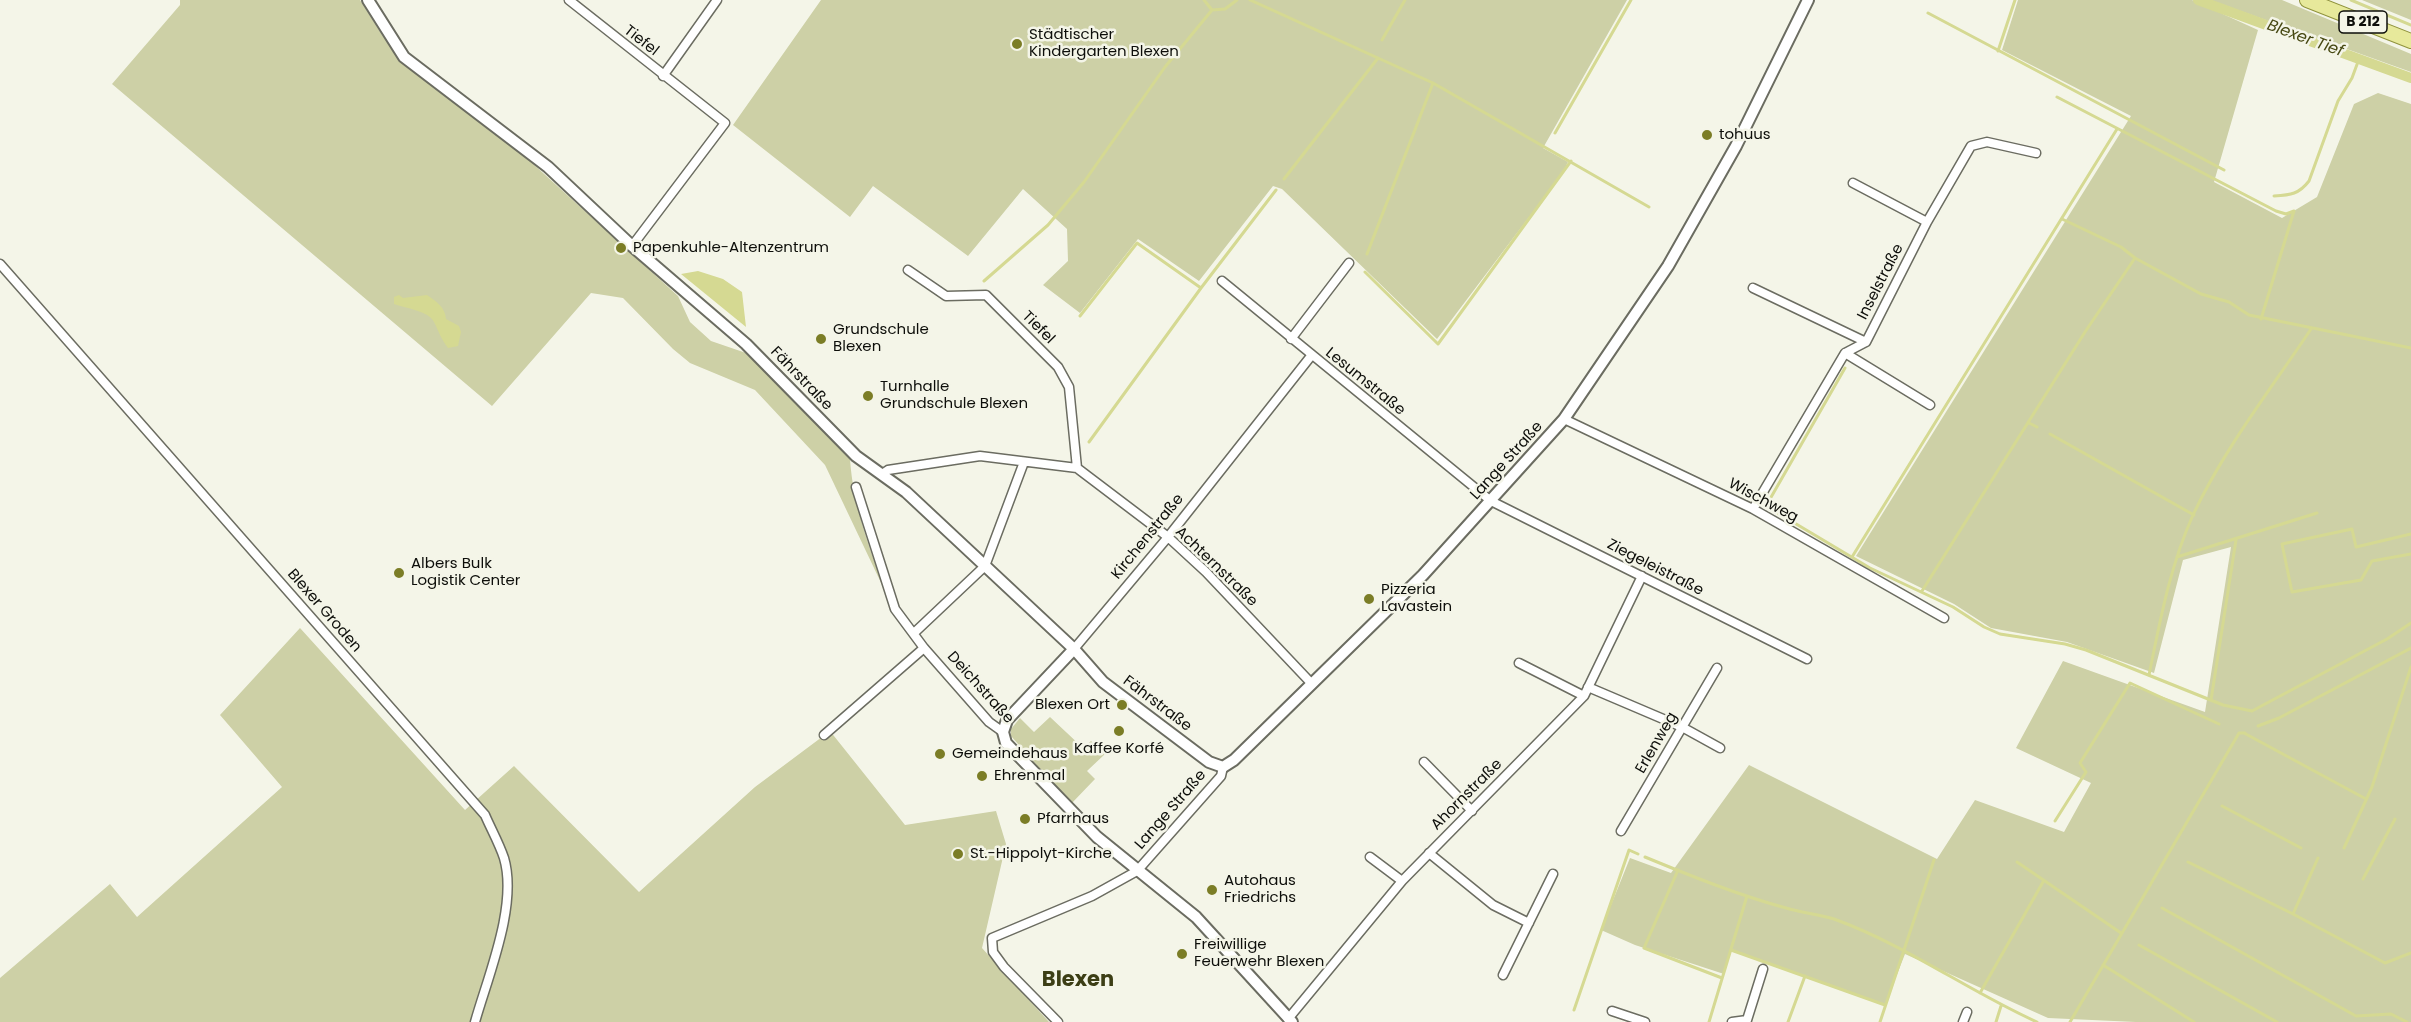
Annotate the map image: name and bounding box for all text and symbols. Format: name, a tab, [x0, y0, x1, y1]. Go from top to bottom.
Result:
road number: B 212	[2339, 11, 2387, 33]
water label: Blexer Tief	[2264, 16, 2346, 62]
street label: Tiefel	[620, 22, 662, 60]
place label: Städtischer Kindergarten Blexen	[1029, 26, 1179, 61]
marker: Städtischer Kindergarten Blexen	[1010, 37, 1024, 51]
place label: tohuus	[1719, 126, 1771, 144]
marker: tohuus	[1700, 128, 1714, 142]
place label: Papenkuhle-Altenzentrum	[633, 239, 829, 257]
marker: Papenkuhle-Altenzentrum	[614, 241, 628, 255]
street label: Inselstraße	[1854, 241, 1908, 323]
street label: Tiefel	[1018, 308, 1058, 348]
place label: Grundschule Blexen	[833, 321, 929, 356]
marker: Grundschule Blexen	[814, 332, 828, 346]
street label: Fährstraße	[766, 343, 836, 415]
street label: Lesumstraße	[1322, 344, 1408, 420]
place label: Turnhalle Grundschule Blexen	[880, 378, 1028, 413]
marker: Turnhalle Grundschule Blexen	[861, 389, 875, 403]
street label: Lange Straße	[1467, 418, 1547, 504]
street label: Wischweg	[1725, 475, 1801, 527]
street label: Kirchenstraße	[1108, 491, 1188, 583]
street label: Achternstraße	[1171, 523, 1261, 611]
street label: Ziegeleistraße	[1604, 536, 1706, 600]
place label: Albers Bulk Logistik Center	[411, 555, 520, 590]
street label: Blexer Groden	[283, 566, 365, 656]
marker: Albers Bulk Logistik Center	[392, 566, 406, 580]
place label: Pizzeria Lavastein	[1381, 581, 1452, 616]
marker: Pizzeria Lavastein	[1362, 592, 1376, 606]
street label: Deichstraße	[943, 648, 1017, 728]
street label: Fährstraße	[1119, 672, 1195, 736]
place label: Blexen Ort	[1035, 696, 1110, 714]
marker: Blexen Ort	[1115, 698, 1129, 712]
street label: Erlenweg	[1632, 709, 1682, 777]
marker: Kaffee Korfé	[1112, 724, 1126, 738]
place label: Kaffee Korfé	[1074, 740, 1164, 758]
place label: Gemeindehaus	[952, 745, 1068, 763]
marker: Gemeindehaus	[933, 747, 947, 761]
street label: Ahornstraße	[1428, 756, 1506, 834]
place label: Ehrenmal	[994, 767, 1065, 785]
street label: Lange Straße	[1132, 767, 1210, 853]
marker: Ehrenmal	[975, 769, 989, 783]
place label: Pfarrhaus	[1037, 810, 1109, 828]
marker: Pfarrhaus	[1018, 812, 1032, 826]
place label: St.-Hippolyt-Kirche	[970, 845, 1112, 863]
marker: St.-Hippolyt-Kirche	[951, 847, 965, 861]
place label: Autohaus Friedrichs	[1224, 872, 1296, 907]
marker: Autohaus Friedrichs	[1205, 883, 1219, 897]
place label: Freiwillige Feuerwehr Blexen	[1194, 936, 1324, 971]
marker: Freiwillige Feuerwehr Blexen	[1175, 947, 1189, 961]
district label: Blexen	[1042, 968, 1114, 994]

